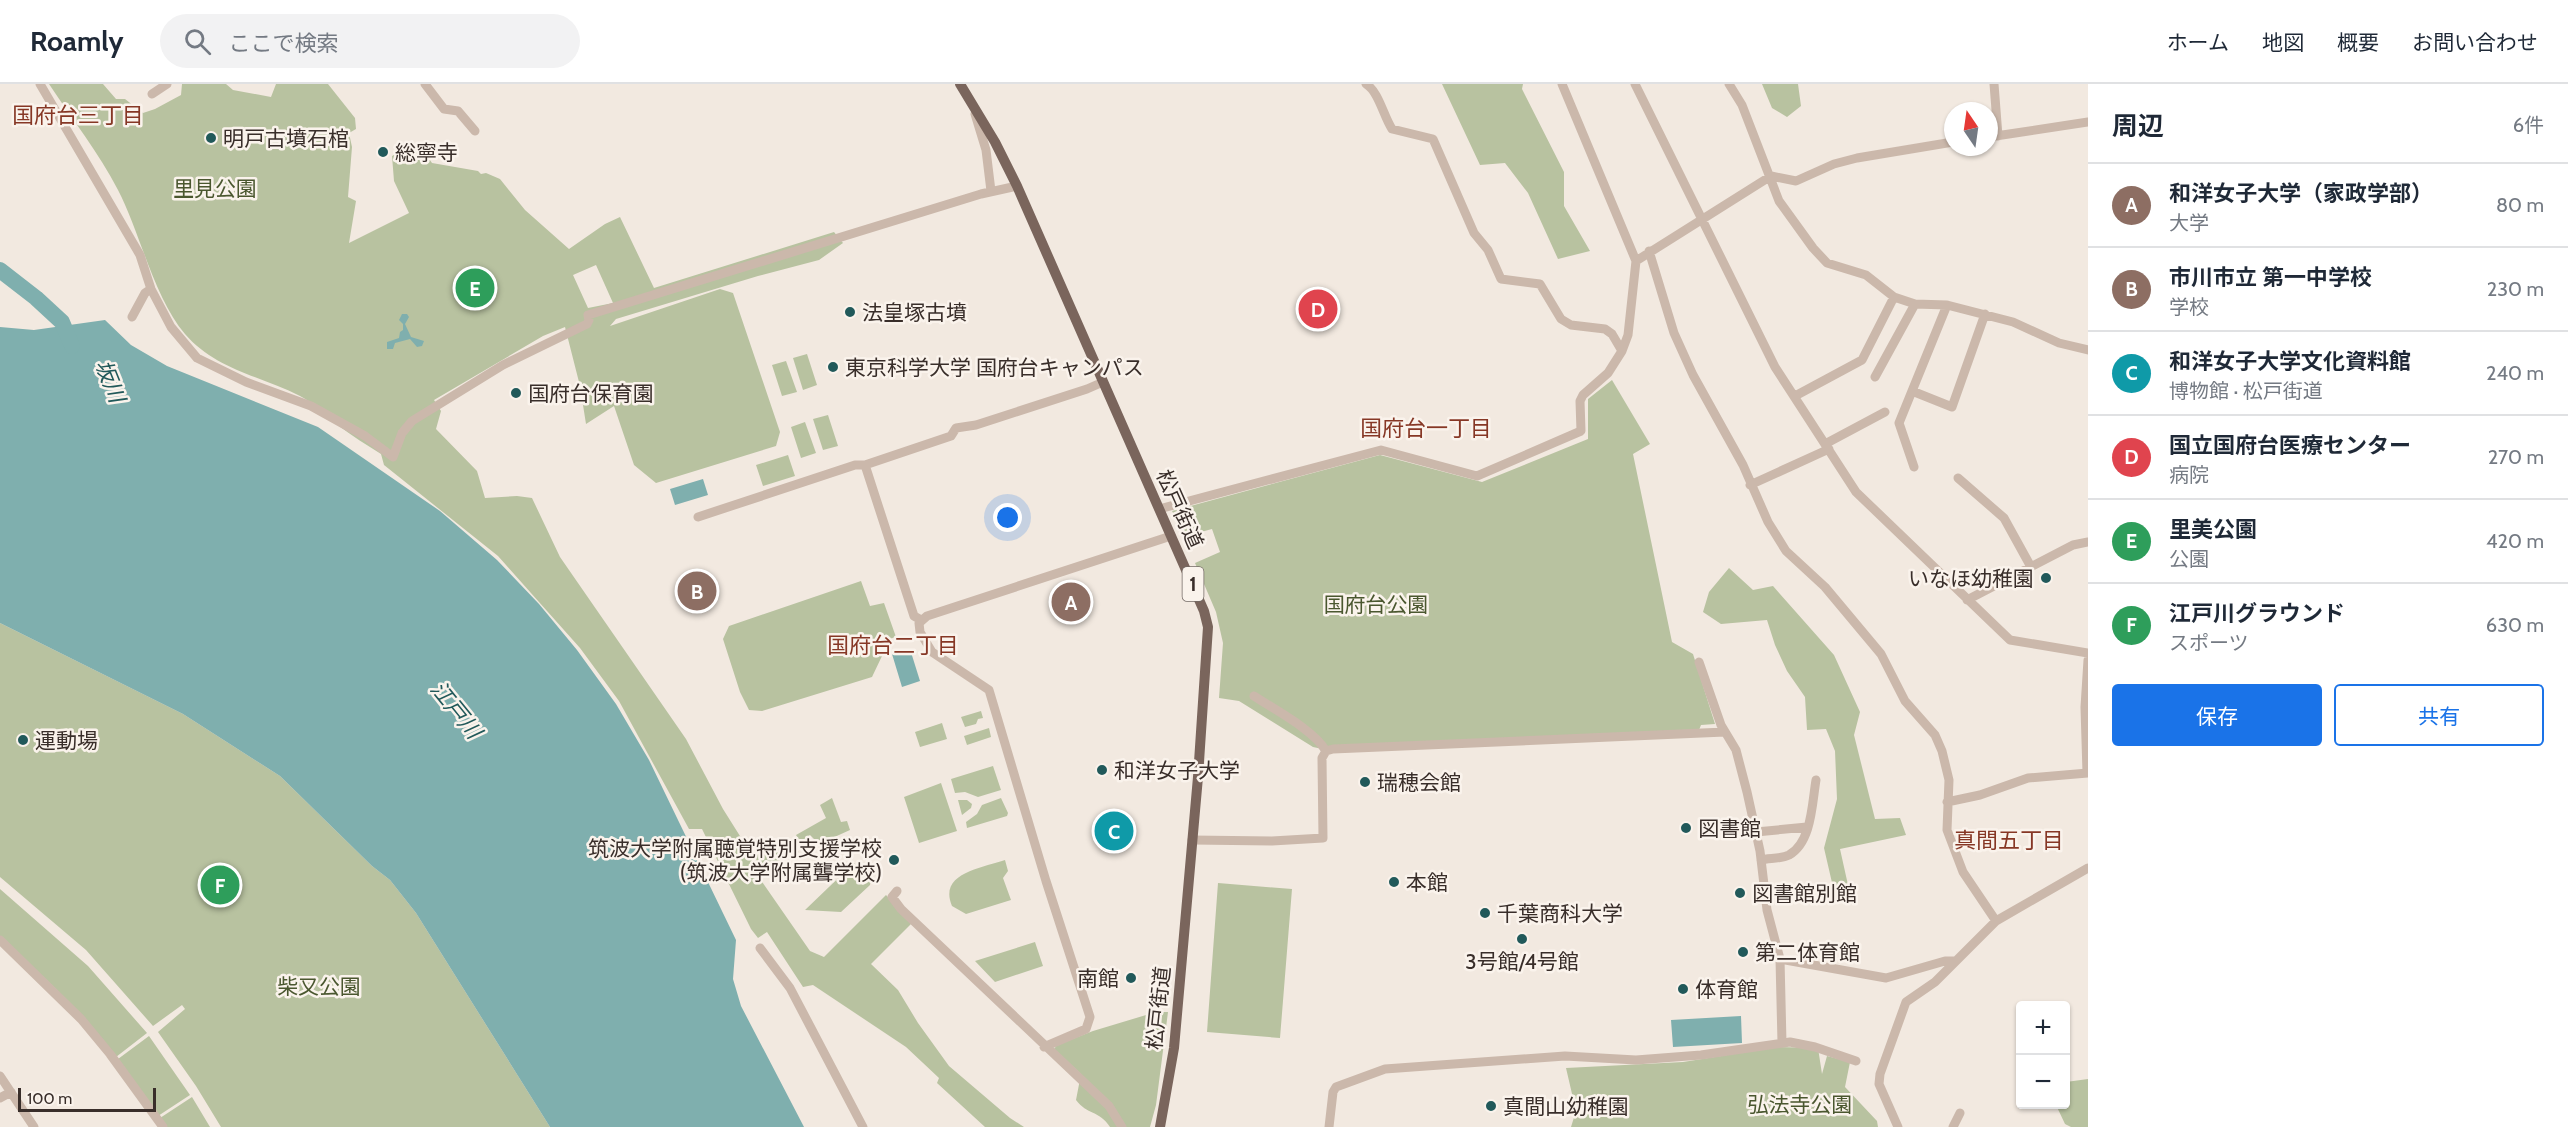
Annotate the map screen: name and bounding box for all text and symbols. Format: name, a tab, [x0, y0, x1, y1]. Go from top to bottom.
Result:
search box	[160, 14, 580, 68]
text: Roamly	[30, 24, 124, 58]
icon: search	[181, 25, 214, 58]
text: ここで検索	[229, 30, 339, 57]
text: ホーム	[2167, 30, 2229, 55]
text: 地図	[2262, 30, 2304, 55]
text: 概要	[2337, 30, 2379, 55]
text: お問い合わせ	[2412, 30, 2538, 55]
district label: 国府台三丁目	[12, 102, 144, 129]
north arrow	[1944, 102, 1998, 156]
text: 周辺	[2112, 110, 2164, 142]
text: 6件	[2513, 113, 2544, 137]
place label: 明戸古墳石棺	[223, 126, 349, 151]
marker: 明戸古墳石棺	[204, 131, 218, 145]
place label: 総寧寺	[395, 140, 458, 165]
marker: 総寧寺	[376, 145, 390, 159]
park label: 里見公園	[173, 176, 257, 201]
text: 和洋女子大学（家政学部）	[2169, 180, 2433, 207]
text: A	[2125, 193, 2138, 217]
text: 80 m	[2496, 193, 2544, 217]
text: 大学	[2169, 211, 2209, 235]
text: 市川市立 第一中学校	[2169, 264, 2372, 291]
pin: E	[456, 266, 494, 310]
text: B	[2125, 277, 2138, 301]
text: 230 m	[2487, 277, 2544, 301]
pin: D	[1298, 286, 1338, 332]
text: 学校	[2169, 295, 2209, 319]
place label: 法皇塚古墳	[862, 300, 967, 325]
marker: 法皇塚古墳	[843, 305, 857, 319]
text: 和洋女子大学文化資料館	[2169, 348, 2411, 375]
place label: 東京科学大学 国府台キャンパス	[845, 355, 1144, 380]
water label: 坂川	[89, 356, 132, 408]
marker: 東京科学大学 国府台キャンパス	[826, 360, 840, 374]
text: C	[2125, 361, 2138, 385]
text: 240 m	[2486, 361, 2544, 385]
text: 博物館 · 松戸街道	[2169, 379, 2323, 403]
place label: 国府台保育園	[528, 381, 654, 406]
marker: 国府台保育園	[509, 386, 523, 400]
district label: 国府台一丁目	[1360, 415, 1492, 442]
text: 国立国府台医療センター	[2169, 432, 2411, 459]
text: D	[2124, 445, 2139, 469]
text: 270 m	[2488, 445, 2544, 469]
text: 病院	[2169, 463, 2209, 487]
street label: 松戸街道	[1151, 466, 1209, 552]
your location	[993, 503, 1022, 532]
text: 里美公園	[2169, 516, 2257, 543]
text: E	[2126, 529, 2137, 553]
text: 420 m	[2486, 529, 2544, 553]
text: 公園	[2169, 547, 2209, 571]
place label: いなほ幼稚園	[1908, 566, 2034, 591]
road number: 1	[1182, 567, 1204, 601]
pin: B	[678, 568, 716, 614]
marker: いなほ幼稚園	[2039, 571, 2053, 585]
pin: A	[1052, 580, 1090, 624]
park label: 国府台公園	[1324, 592, 1429, 617]
text: 江戸川グラウンド	[2169, 600, 2345, 627]
text: F	[2126, 613, 2137, 637]
text: 630 m	[2486, 613, 2544, 637]
text: スポーツ	[2169, 631, 2249, 655]
district label: 国府台二丁目	[827, 632, 959, 659]
water label: 江戸川	[425, 676, 489, 746]
button: 保存	[2112, 684, 2322, 746]
button: 共有	[2334, 684, 2544, 746]
place label: 運動場	[35, 728, 98, 753]
marker: 運動場	[16, 733, 30, 747]
place label: 和洋女子大学	[1114, 758, 1240, 783]
marker: 和洋女子大学	[1095, 763, 1109, 777]
place label: 瑞穂会館	[1377, 770, 1461, 795]
marker: 瑞穂会館	[1358, 775, 1372, 789]
pin: C	[1094, 808, 1134, 854]
place label: 図書館	[1698, 816, 1761, 841]
marker: 図書館	[1679, 821, 1693, 835]
district label: 真間五丁目	[1954, 827, 2064, 854]
place label: 筑波大学附属聴覚特別支援学校 (筑波大学附属聾学校)	[588, 836, 882, 885]
marker: 筑波大学附属聴覚特別支援学校 (筑波大学附属聾学校)	[887, 853, 901, 867]
pin: F	[200, 862, 240, 908]
place label: 本館	[1406, 870, 1448, 895]
marker: 本館	[1387, 875, 1401, 889]
place label: 図書館別館	[1752, 881, 1857, 906]
marker: 図書館別館	[1733, 886, 1747, 900]
place label: 千葉商科大学	[1497, 901, 1623, 926]
marker: 千葉商科大学	[1478, 906, 1492, 920]
marker: 3号館/4号館	[1515, 932, 1529, 946]
place label: 第二体育館	[1755, 940, 1860, 965]
marker: 第二体育館	[1736, 945, 1750, 959]
place label: 3号館/4号館	[1465, 949, 1579, 974]
street label: 松戸街道	[1141, 965, 1175, 1051]
place label: 南館	[1077, 966, 1119, 991]
marker: 南館	[1124, 971, 1138, 985]
park label: 柴又公園	[277, 974, 361, 999]
place label: 体育館	[1695, 977, 1758, 1002]
marker: 体育館	[1676, 982, 1690, 996]
map controls	[2016, 1001, 2070, 1109]
button: +	[2016, 1001, 2070, 1055]
button: −	[2016, 1055, 2070, 1109]
scale bar	[18, 1085, 156, 1112]
text: 100 m	[27, 1089, 72, 1108]
park label: 弘法寺公園	[1748, 1092, 1853, 1117]
place label: 真間山幼稚園	[1503, 1094, 1629, 1119]
marker: 真間山幼稚園	[1484, 1099, 1498, 1113]

